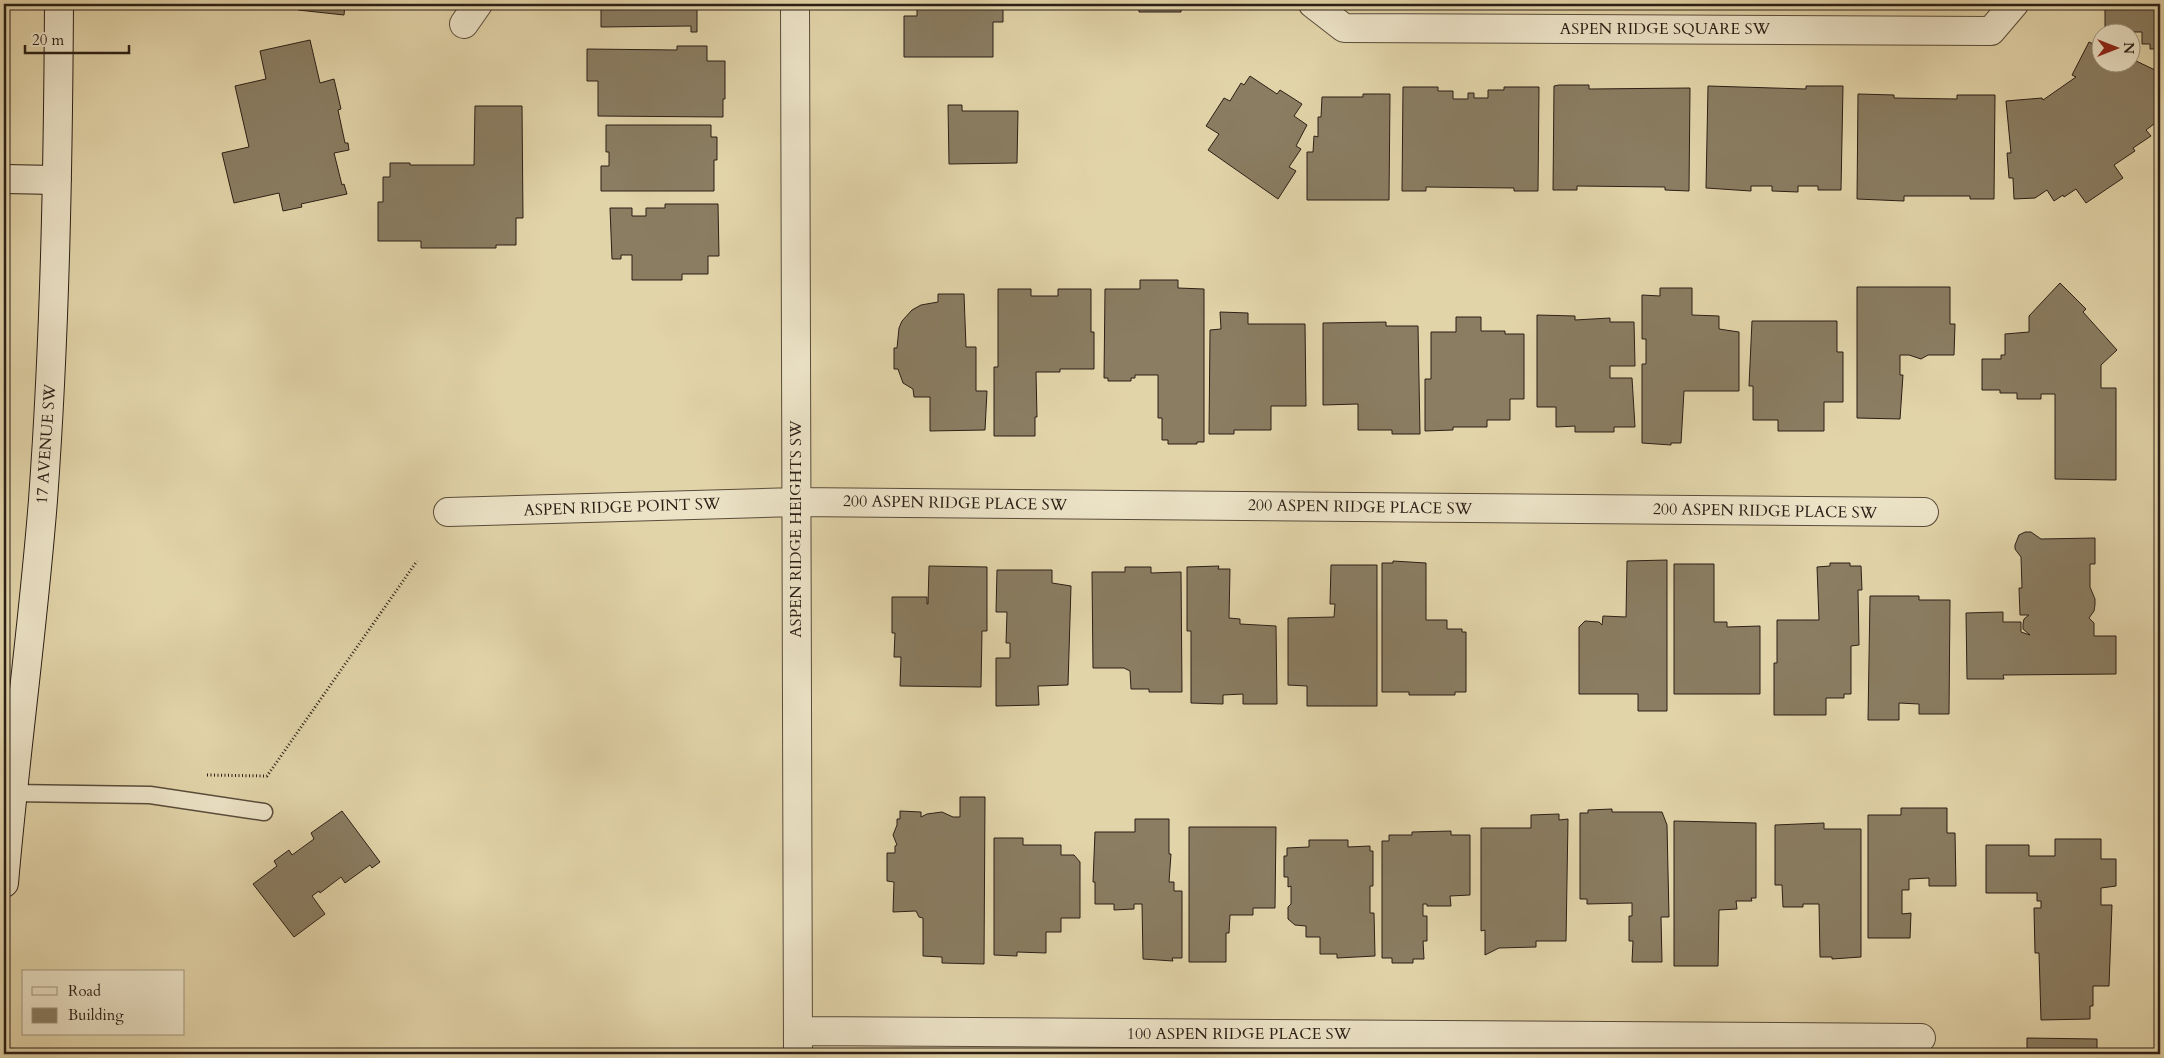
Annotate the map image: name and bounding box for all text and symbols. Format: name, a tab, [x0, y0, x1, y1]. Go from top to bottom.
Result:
street label: ASPEN RIDGE SQUARE SW	[1560, 18, 1770, 40]
scale bar	[25, 22, 129, 54]
north arrow	[2092, 22, 2142, 72]
text: 20 m	[32, 30, 64, 50]
text: N	[2119, 42, 2138, 54]
street label: 17 AVENUE SW	[31, 383, 61, 505]
street label: ASPEN RIDGE HEIGHTS SW	[785, 420, 807, 638]
street label: 200 ASPEN RIDGE PLACE SW	[843, 490, 1068, 516]
street label: ASPEN RIDGE POINT SW	[523, 493, 721, 521]
street label: 200 ASPEN RIDGE PLACE SW	[1248, 494, 1473, 520]
street label: 200 ASPEN RIDGE PLACE SW	[1653, 498, 1878, 524]
legend	[22, 970, 185, 1036]
text: Road	[68, 981, 101, 1001]
text: Building	[68, 1005, 124, 1025]
street label: 100 ASPEN RIDGE PLACE SW	[1127, 1023, 1352, 1045]

